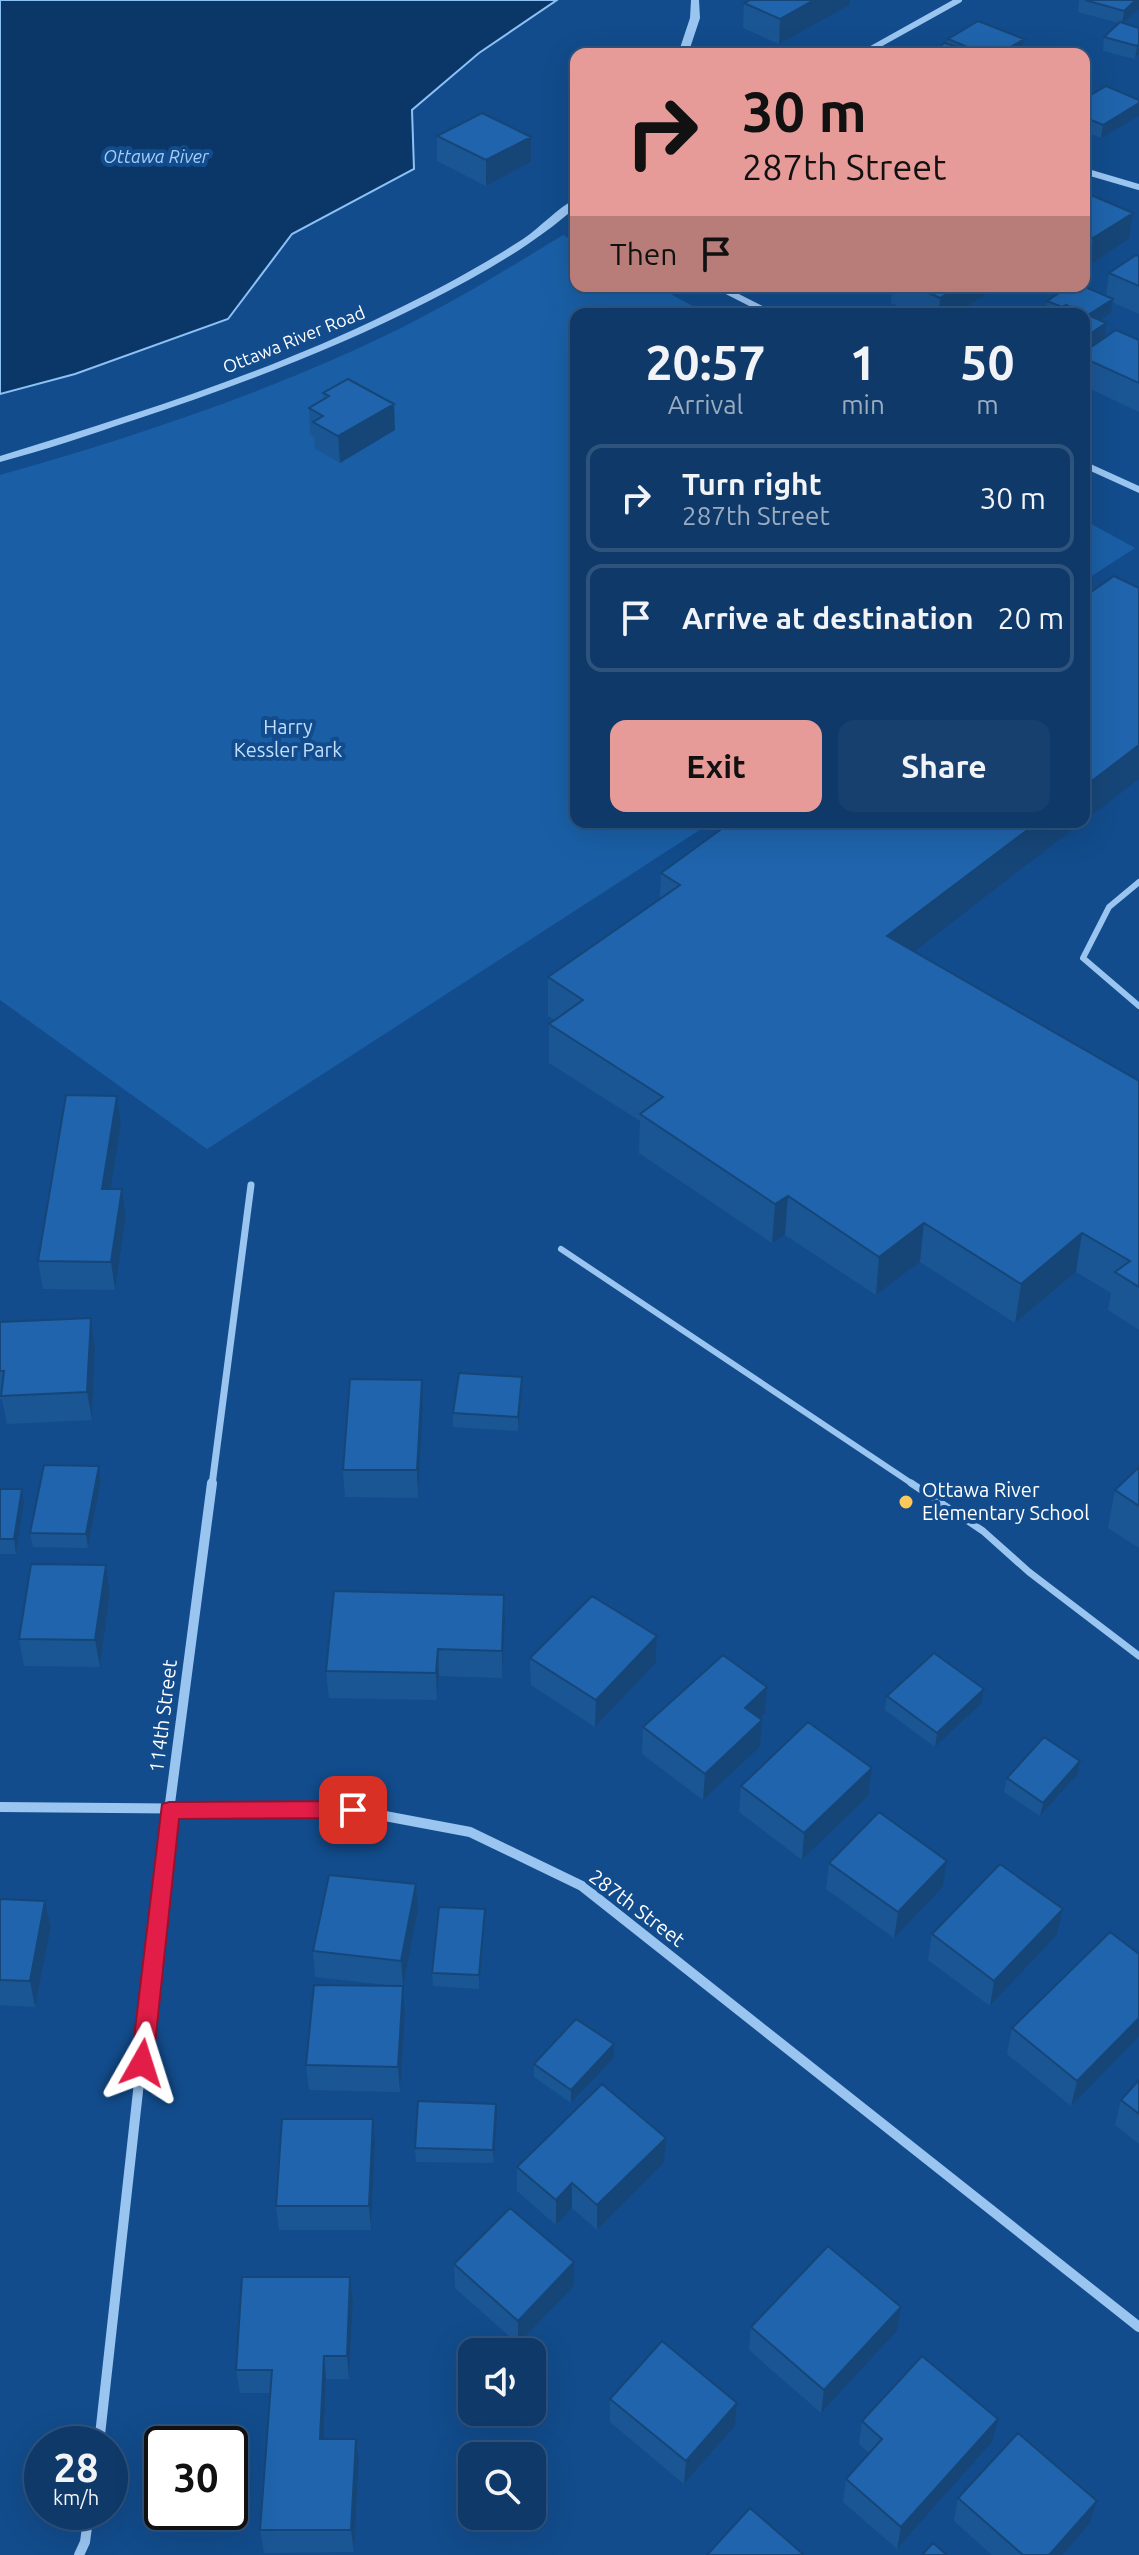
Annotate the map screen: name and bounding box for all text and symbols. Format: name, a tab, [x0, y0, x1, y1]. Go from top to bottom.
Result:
icon: right	[610, 80, 714, 184]
text: 30 m	[742, 80, 867, 143]
water label: Ottawa River	[103, 146, 210, 166]
text: 287th Street	[742, 146, 946, 187]
icon: arrive	[694, 232, 738, 276]
text: Then	[610, 237, 678, 271]
street label: Ottawa River Road	[220, 301, 368, 377]
text: 20:57	[646, 335, 766, 389]
text: 1	[849, 335, 877, 389]
text: 50	[960, 335, 1014, 389]
text: Arrival	[668, 390, 743, 419]
text: min	[841, 390, 885, 419]
text: m	[976, 390, 999, 419]
text: Turn right	[682, 467, 822, 501]
icon: right	[614, 476, 658, 520]
text: 30 m	[979, 481, 1046, 515]
text: 287th Street	[682, 501, 830, 530]
icon: arrive	[614, 596, 658, 640]
text: Arrive at destination	[682, 601, 974, 635]
text: 20 m	[998, 601, 1064, 635]
park label: Harry Kessler Park	[234, 715, 342, 761]
button: Exit	[610, 720, 822, 812]
button: Share	[838, 720, 1050, 812]
place label: Ottawa River Elementary School	[922, 1478, 1089, 1524]
marker: Ottawa River Elementary School	[897, 1493, 915, 1511]
street label: 114th Street	[144, 1658, 181, 1774]
pin	[319, 1776, 387, 1844]
icon: arrive	[331, 1788, 375, 1832]
street label: 287th Street	[585, 1864, 690, 1951]
position arrow	[100, 2021, 184, 2105]
map controls	[458, 2338, 546, 2530]
button: sound	[458, 2338, 546, 2426]
speed limit sign: 30	[144, 2426, 248, 2530]
button: search	[458, 2442, 546, 2530]
text: 28	[53, 2445, 99, 2490]
text: km/h	[53, 2486, 99, 2509]

